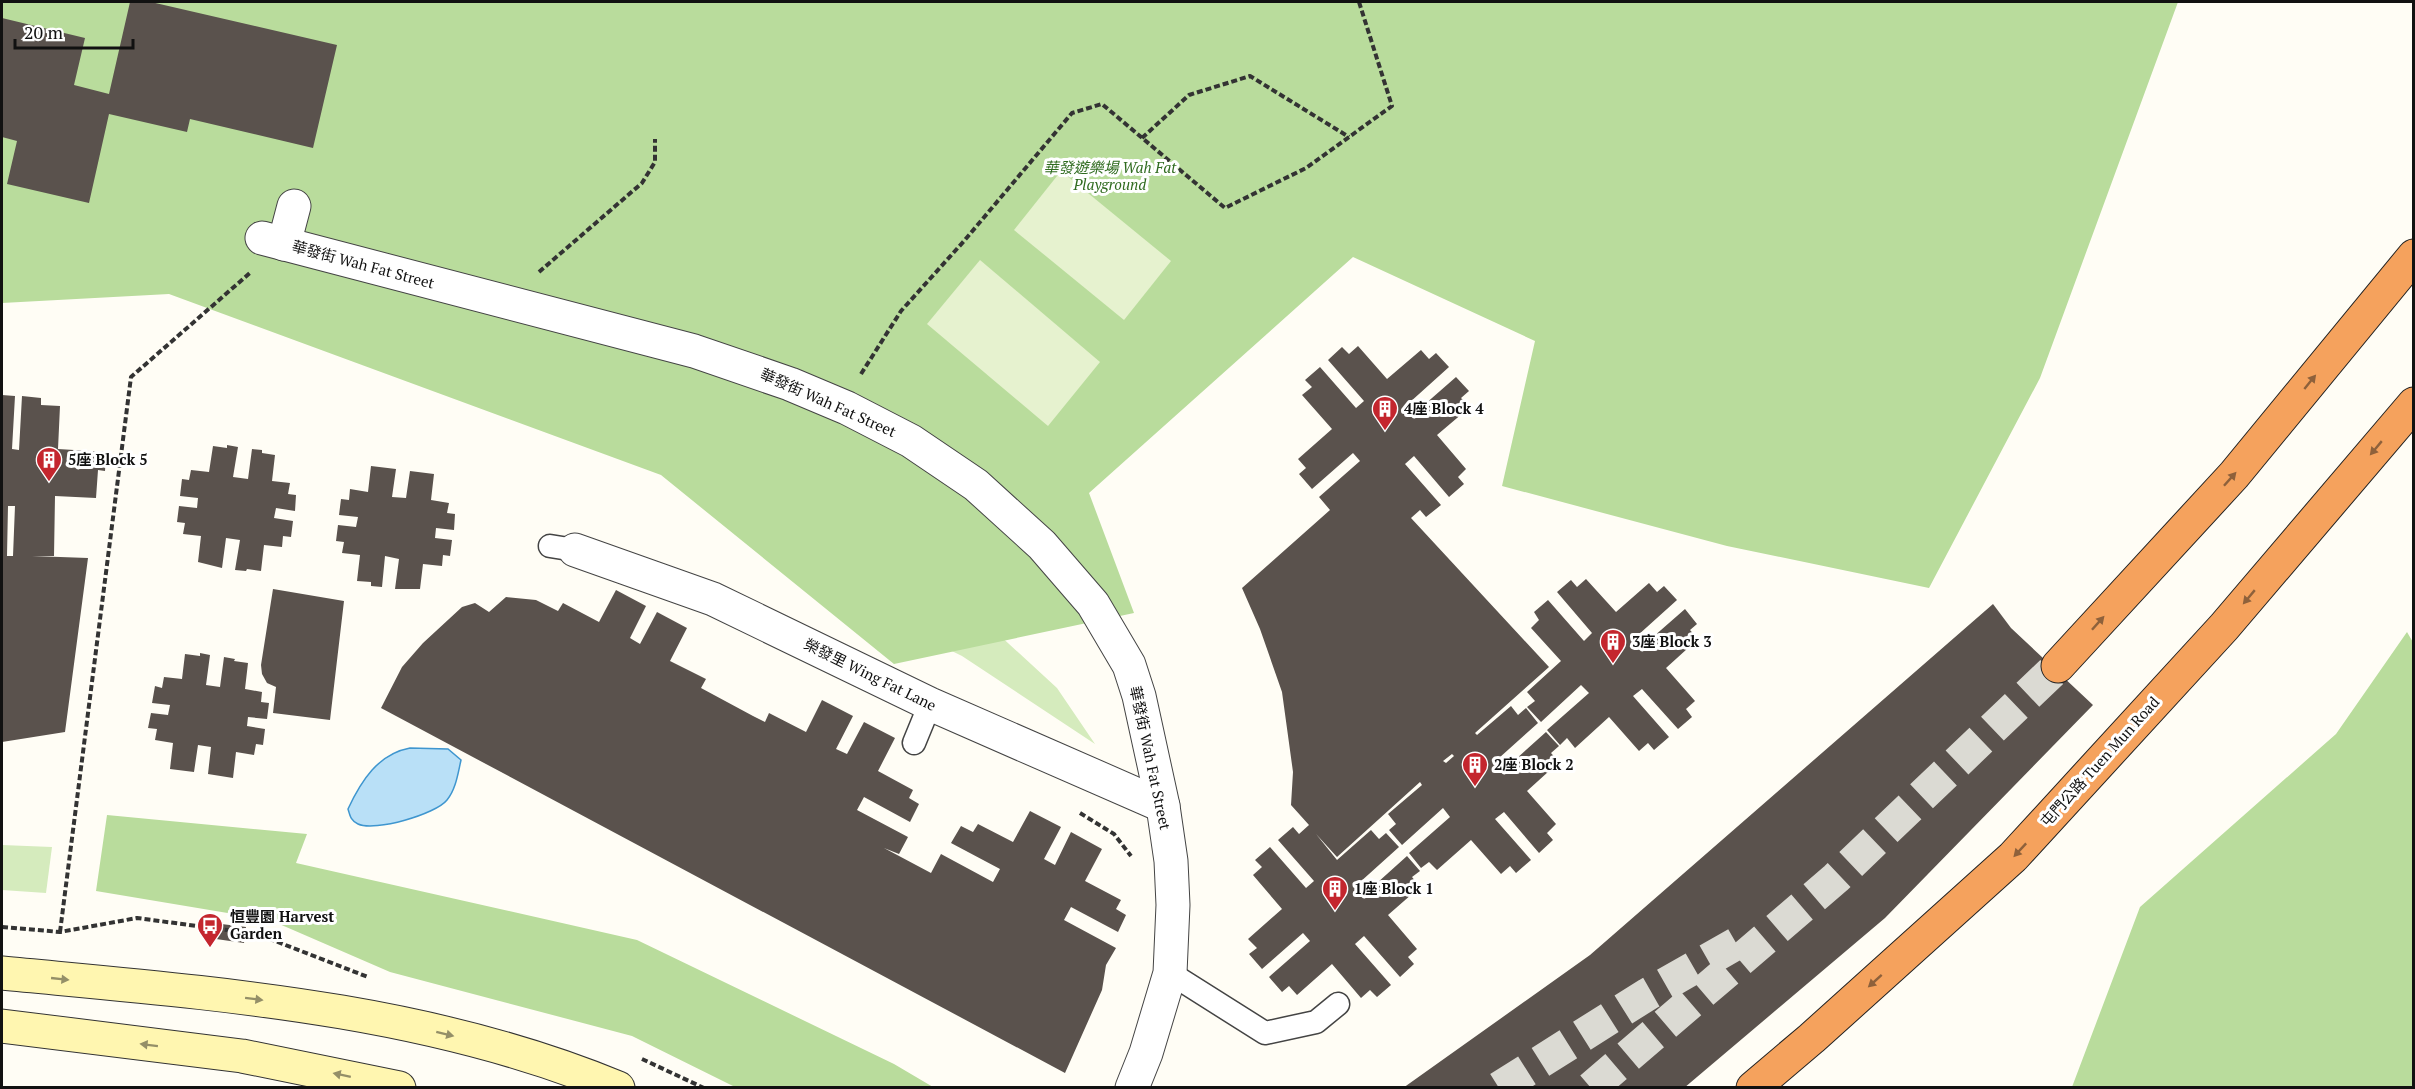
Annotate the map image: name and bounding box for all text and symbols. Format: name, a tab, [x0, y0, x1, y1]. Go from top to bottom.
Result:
scale bar	[15, 12, 134, 50]
text: 20 m	[24, 20, 64, 44]
park label: 華發遊樂場 Wah Fat Playground	[1044, 157, 1177, 194]
street label: 華發街 Wah Fat Street	[290, 235, 437, 293]
street label: 華發街 Wah Fat Street	[757, 363, 900, 441]
one-way arrow	[2303, 375, 2316, 390]
building icon: 4座 Block 4	[1370, 394, 1400, 432]
place label: 4座 Block 4	[1404, 398, 1484, 418]
one-way arrow	[2369, 440, 2382, 456]
building icon: 5座 Block 5	[34, 445, 64, 483]
place label: 5座 Block 5	[68, 449, 148, 469]
one-way arrow	[2223, 472, 2236, 487]
one-way arrow	[2243, 589, 2256, 605]
one-way arrow	[2091, 616, 2104, 631]
building icon: 3座 Block 3	[1598, 627, 1628, 665]
place label: 3座 Block 3	[1632, 631, 1712, 651]
street label: 榮發里 Wing Fat Lane	[801, 633, 940, 715]
street label: 華發街 Wah Fat Street	[1126, 684, 1176, 832]
street label: 屯門公路 Tuen Mun Road	[2035, 692, 2163, 831]
building icon: 2座 Block 2	[1460, 750, 1490, 788]
place label: 2座 Block 2	[1494, 754, 1574, 774]
one-way arrow	[2013, 843, 2027, 858]
building icon: 1座 Block 1	[1320, 874, 1350, 912]
place label: 1座 Block 1	[1354, 878, 1434, 898]
place label: 恒豐園 Harvest Garden	[230, 906, 334, 943]
bus stop icon: 恒豐園 Harvest Garden	[195, 911, 225, 949]
one-way arrow	[50, 974, 69, 984]
one-way arrow	[1868, 974, 1883, 988]
one-way arrow	[244, 994, 263, 1004]
one-way arrow	[436, 1029, 455, 1039]
one-way arrow	[140, 1040, 159, 1050]
one-way arrow	[332, 1070, 351, 1079]

